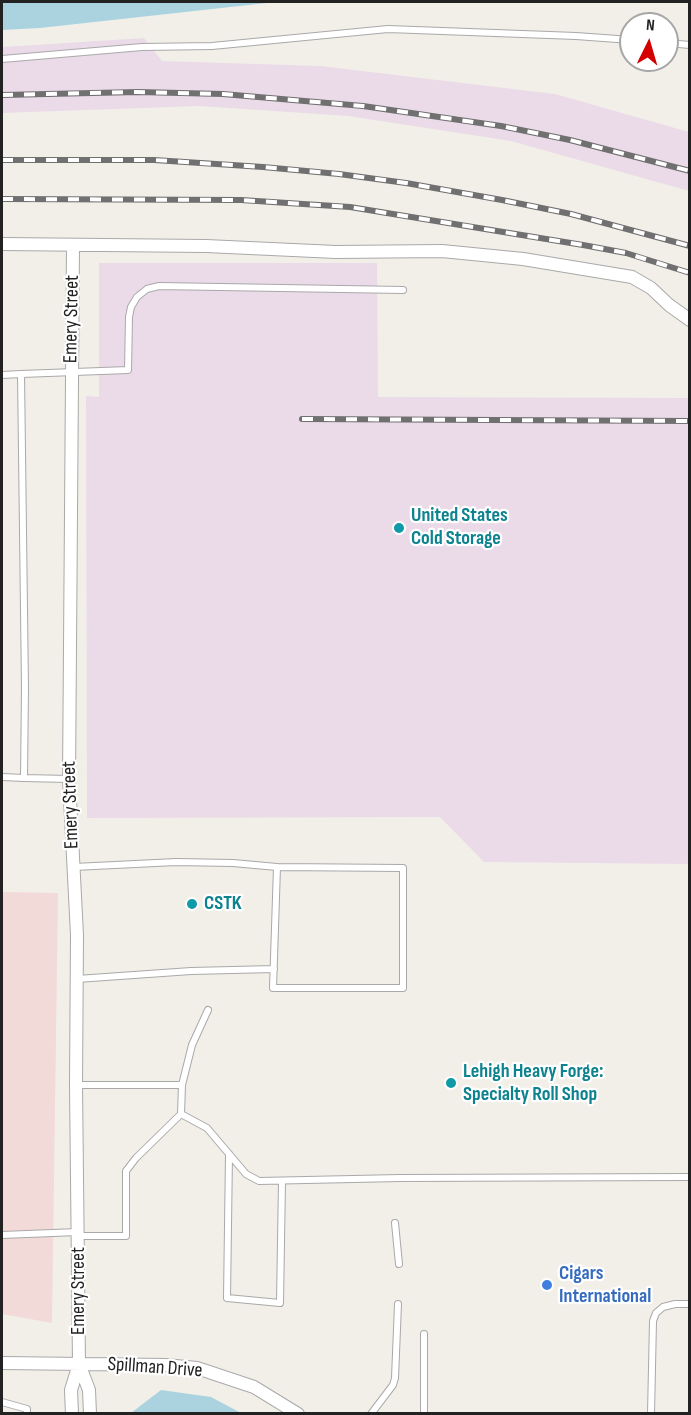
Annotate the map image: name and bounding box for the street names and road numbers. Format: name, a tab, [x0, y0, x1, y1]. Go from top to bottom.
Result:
street label: Emery Street	[59, 275, 85, 363]
street label: Emery Street	[57, 761, 85, 849]
street label: Emery Street	[67, 1247, 91, 1335]
street label: Spillman Drive	[107, 1353, 203, 1383]

